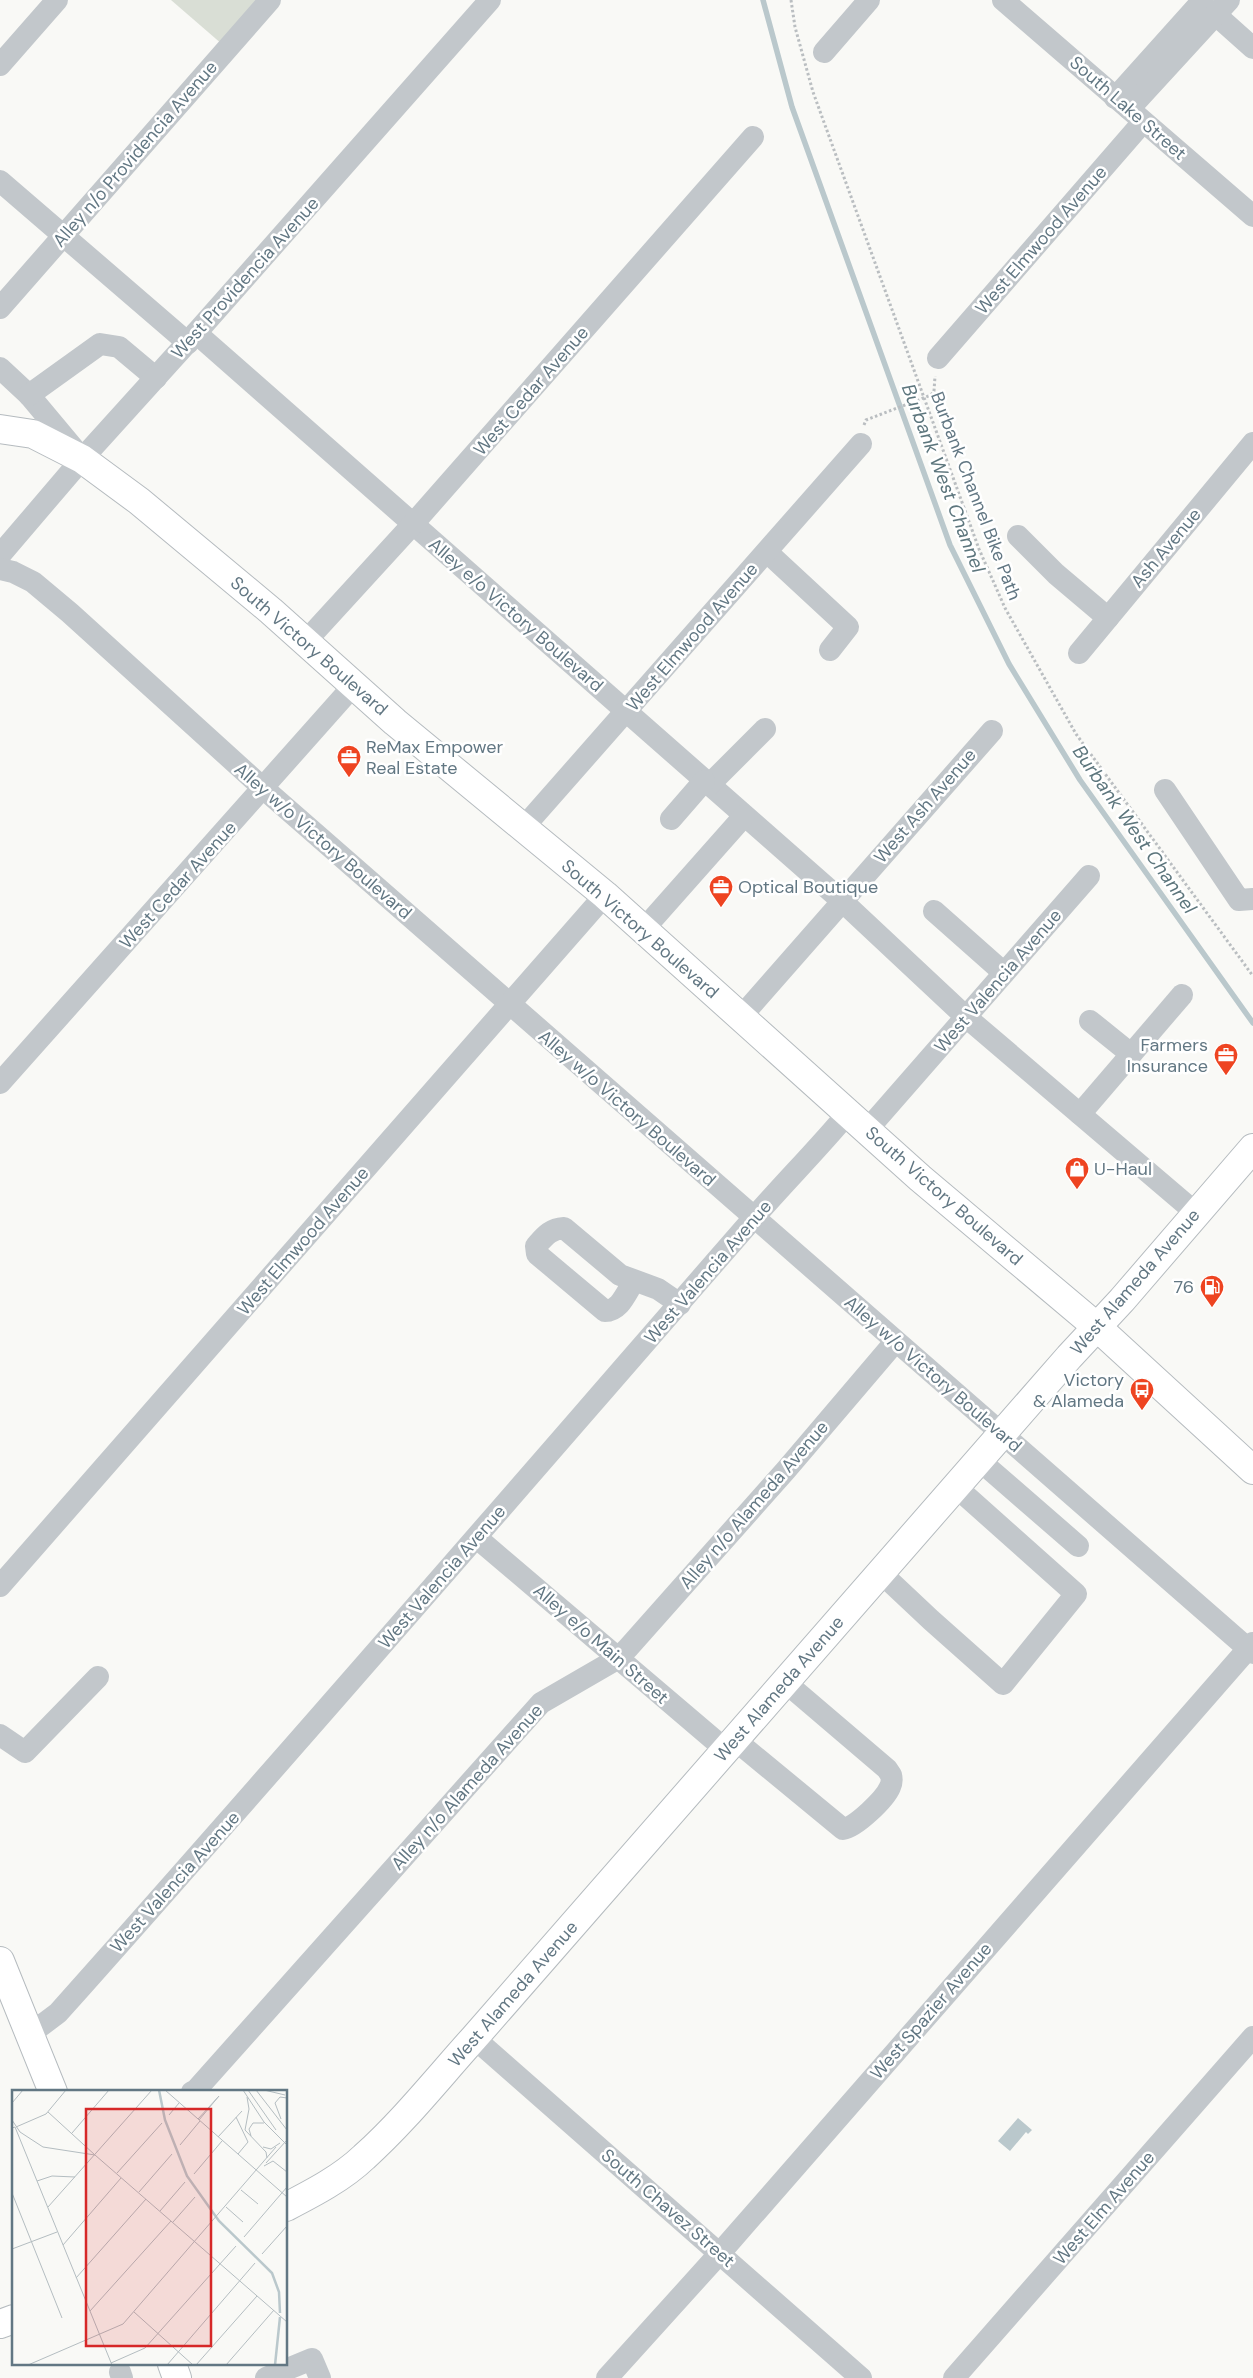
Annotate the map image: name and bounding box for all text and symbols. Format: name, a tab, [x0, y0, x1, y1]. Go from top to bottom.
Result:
street label: South Lake Street	[1065, 51, 1191, 165]
street label: Alley n/o Providencia Avenue	[47, 56, 223, 252]
street label: West Elmwood Avenue	[970, 161, 1112, 319]
street label: West Providencia Avenue	[166, 192, 324, 364]
street label: West Cedar Avenue	[468, 321, 594, 461]
water label: Burbank West Channel	[896, 380, 991, 577]
street label: Burbank Channel Bike Path	[925, 388, 1027, 604]
street label: Ash Avenue	[1126, 503, 1206, 593]
street label: Alley e/o Victory Boulevard	[424, 532, 608, 698]
street label: West Elmwood Avenue	[621, 558, 763, 716]
street label: South Victory Boulevard	[225, 571, 393, 721]
place label: ReMax Empower Real Estate	[366, 735, 503, 780]
water label: Burbank West Channel	[1067, 740, 1203, 919]
office icon: ReMax Empower Real Estate	[336, 744, 362, 778]
street label: West Ash Avenue	[869, 744, 981, 868]
street label: Alley w/o Victory Boulevard	[229, 757, 417, 925]
street label: West Cedar Avenue	[114, 816, 242, 954]
street label: South Victory Boulevard	[556, 854, 724, 1004]
office icon: Optical Boutique	[708, 874, 734, 908]
place label: Optical Boutique	[738, 875, 878, 899]
street label: West Valencia Avenue	[929, 904, 1067, 1058]
street label: Alley w/o Victory Boulevard	[533, 1024, 721, 1192]
place label: Farmers Insurance	[1127, 1033, 1208, 1078]
office icon: Farmers Insurance	[1213, 1042, 1239, 1076]
street label: South Victory Boulevard	[860, 1121, 1028, 1271]
shop icon: U-Haul	[1064, 1156, 1090, 1190]
place label: U-Haul	[1094, 1157, 1152, 1181]
street label: West Elmwood Avenue	[232, 1162, 374, 1320]
street label: West Valencia Avenue	[639, 1195, 777, 1349]
street label: West Alameda Avenue	[1065, 1204, 1205, 1360]
fuel station icon: 76	[1199, 1274, 1225, 1308]
place label: 76	[1174, 1275, 1194, 1299]
street label: Alley w/o Victory Boulevard	[839, 1290, 1027, 1458]
place label: Victory & Alameda	[1033, 1368, 1124, 1413]
bus stop icon: Victory & Alameda	[1129, 1377, 1155, 1411]
street label: Alley n/o Alameda Avenue	[674, 1416, 834, 1594]
street label: West Valencia Avenue	[373, 1500, 511, 1654]
street label: Alley e/o Main Street	[528, 1579, 674, 1709]
street label: West Alameda Avenue	[709, 1611, 849, 1767]
street label: Alley n/o Alameda Avenue	[386, 1699, 548, 1875]
street label: West Valencia Avenue	[105, 1806, 245, 1958]
street label: West Alameda Avenue	[443, 1916, 583, 2072]
street label: West Spazier Avenue	[865, 1937, 997, 2085]
inset map	[12, 2090, 288, 2366]
street label: South Chavez Street	[596, 2143, 740, 2273]
street label: West Elm Avenue	[1048, 2146, 1160, 2270]

